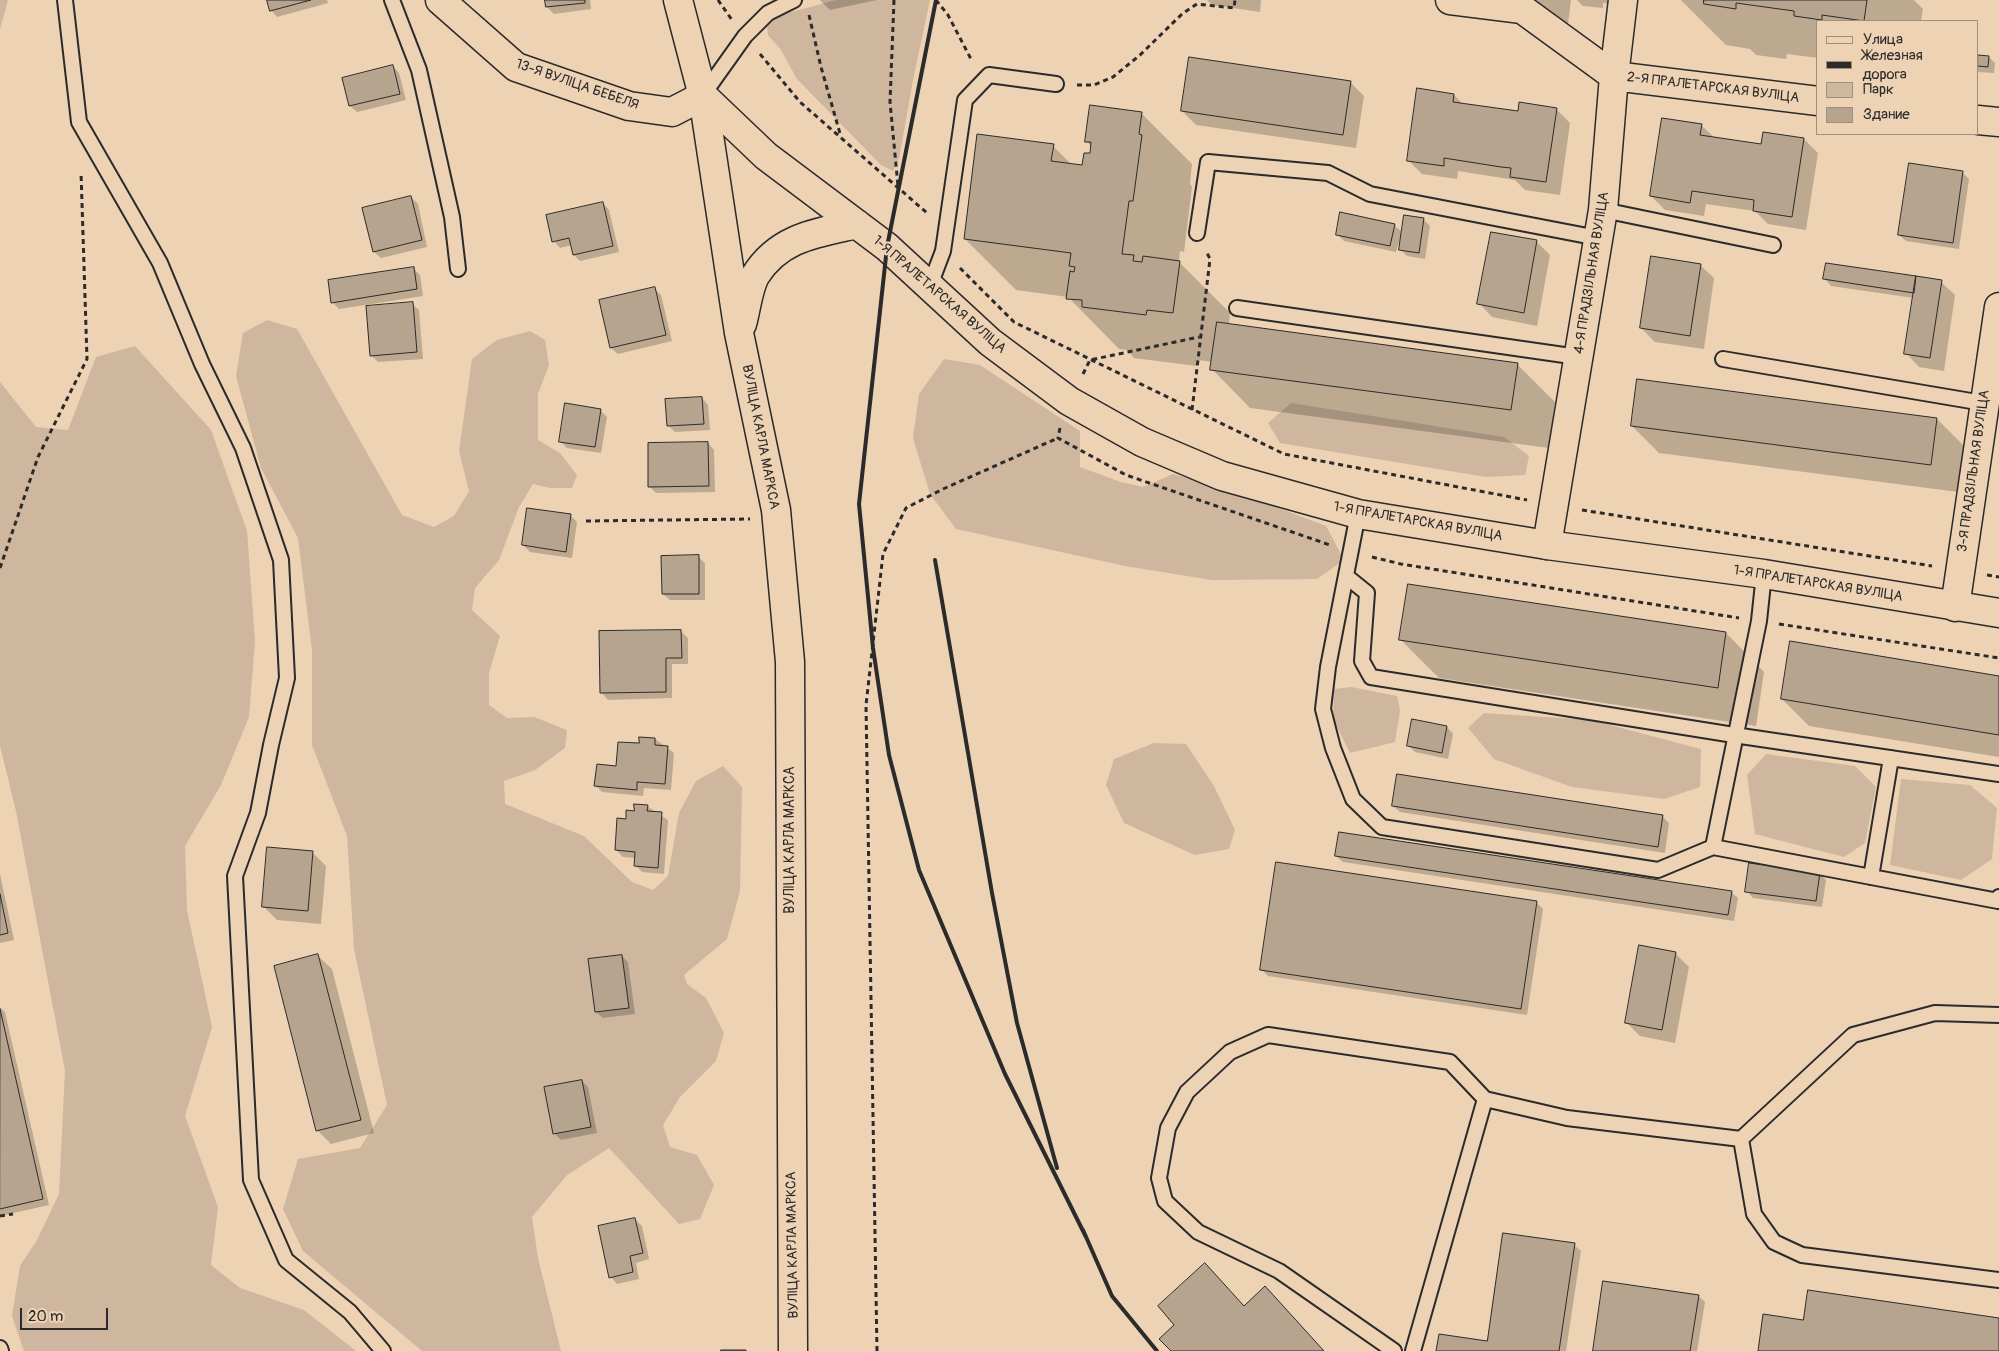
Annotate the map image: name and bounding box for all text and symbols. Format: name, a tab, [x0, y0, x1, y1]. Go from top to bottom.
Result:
legend	[1816, 20, 1979, 135]
text: Улица	[1863, 30, 1903, 49]
text: Железная дорога	[1862, 46, 1923, 84]
street label: 13-Я ВУЛІЦА БЕБЕЛЯ	[513, 56, 641, 114]
street label: 2-Я ПРАЛЕТАРСКАЯ ВУЛІЦА	[1626, 69, 1800, 107]
text: Парк	[1863, 80, 1894, 99]
text: Здание	[1863, 105, 1910, 124]
street label: 4-Я ПРАДЗІЛЬНАЯ ВУЛІЦА	[1571, 191, 1613, 355]
street label: 1-Я ПРАЛЕТАРСКАЯ ВУЛІЦА	[869, 233, 1009, 357]
street label: ВУЛІЦА КАРЛА МАРКСА	[738, 363, 782, 511]
street label: 3-Я ПРАДЗІЛЬНАЯ ВУЛІЦА	[1954, 389, 1994, 553]
street label: 1-Я ПРАЛЕТАРСКАЯ ВУЛІЦА	[1332, 499, 1504, 545]
street label: 1-Я ПРАЛЕТАРСКАЯ ВУЛІЦА	[1732, 562, 1904, 606]
street label: ВУЛІЦА КАРЛА МАРКСА	[782, 766, 798, 914]
street label: ВУЛІЦА КАРЛА МАРКСА	[783, 1171, 803, 1319]
scale bar	[22, 1298, 110, 1330]
text: 20 m	[28, 1307, 63, 1326]

